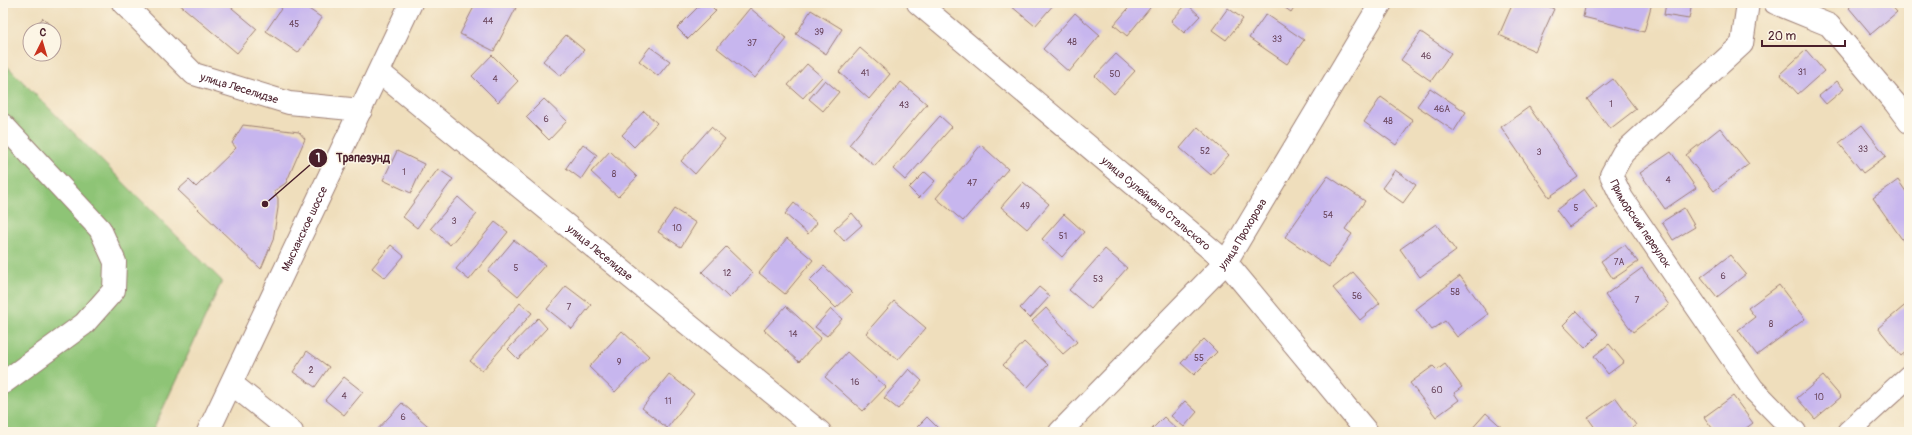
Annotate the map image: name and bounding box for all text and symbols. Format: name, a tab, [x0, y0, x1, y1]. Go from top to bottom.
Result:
house number: 44	[483, 16, 494, 27]
house number: 45	[289, 19, 299, 30]
north arrow	[22, 22, 62, 62]
scale bar	[1762, 22, 1845, 48]
text: С	[39, 26, 47, 39]
house number: 39	[814, 27, 824, 38]
text: 20 m	[1768, 29, 1797, 44]
house number: 33	[1272, 34, 1282, 45]
house number: 48	[1067, 37, 1077, 48]
house number: 37	[747, 38, 757, 49]
house number: 46	[1421, 51, 1431, 62]
house number: 31	[1798, 67, 1806, 78]
house number: 41	[861, 68, 869, 79]
house number: 50	[1109, 69, 1121, 80]
street label: улица Леселидзе	[198, 70, 281, 107]
house number: 4	[492, 74, 498, 85]
house number: 1	[1609, 99, 1613, 110]
house number: 43	[899, 100, 909, 111]
house number: 46А	[1434, 104, 1450, 115]
house number: 6	[543, 114, 549, 125]
house number: 48	[1383, 116, 1393, 127]
house number: 33	[1858, 144, 1868, 155]
callout: Трапезунд	[308, 146, 398, 170]
house number: 52	[1200, 146, 1210, 157]
house number: 3	[1536, 147, 1542, 158]
text: 1	[316, 151, 320, 166]
text: Трапезунд	[335, 151, 391, 166]
street label: улица Сулеймана Стальского	[1098, 153, 1213, 253]
house number: 1	[402, 167, 406, 178]
house number: 8	[612, 169, 617, 180]
house number: 4	[1665, 175, 1671, 186]
house number: 47	[967, 178, 977, 189]
street label: Приморский переулок	[1607, 178, 1674, 271]
street label: Мысхакское шоссе	[279, 184, 331, 273]
street label: улица Прохорова	[1215, 197, 1269, 273]
house number: 49	[1020, 201, 1030, 212]
house number: 5	[1574, 203, 1579, 214]
house number: 54	[1323, 210, 1334, 221]
house number: 3	[451, 216, 457, 227]
street label: улица Леселидзе	[563, 221, 635, 284]
house number: 10	[672, 223, 682, 234]
house number: 51	[1059, 231, 1067, 242]
house number: 7А	[1614, 257, 1624, 268]
house number: 5	[514, 263, 519, 274]
house number: 12	[723, 268, 731, 279]
house number: 6	[1720, 271, 1726, 282]
house number: 53	[1093, 274, 1103, 285]
house number: 58	[1450, 287, 1460, 298]
house number: 56	[1352, 291, 1362, 302]
house number: 7	[1635, 295, 1640, 306]
house number: 7	[567, 302, 572, 313]
house number: 8	[1769, 319, 1774, 330]
house number: 14	[789, 329, 798, 340]
house number: 55	[1194, 353, 1204, 364]
house number: 9	[617, 357, 622, 368]
house number: 2	[308, 365, 314, 376]
house number: 16	[851, 377, 859, 388]
house number: 60	[1431, 385, 1443, 396]
house number: 4	[341, 391, 347, 402]
house number: 10	[1814, 392, 1824, 403]
house number: 11	[664, 396, 672, 407]
house number: 6	[400, 412, 406, 423]

